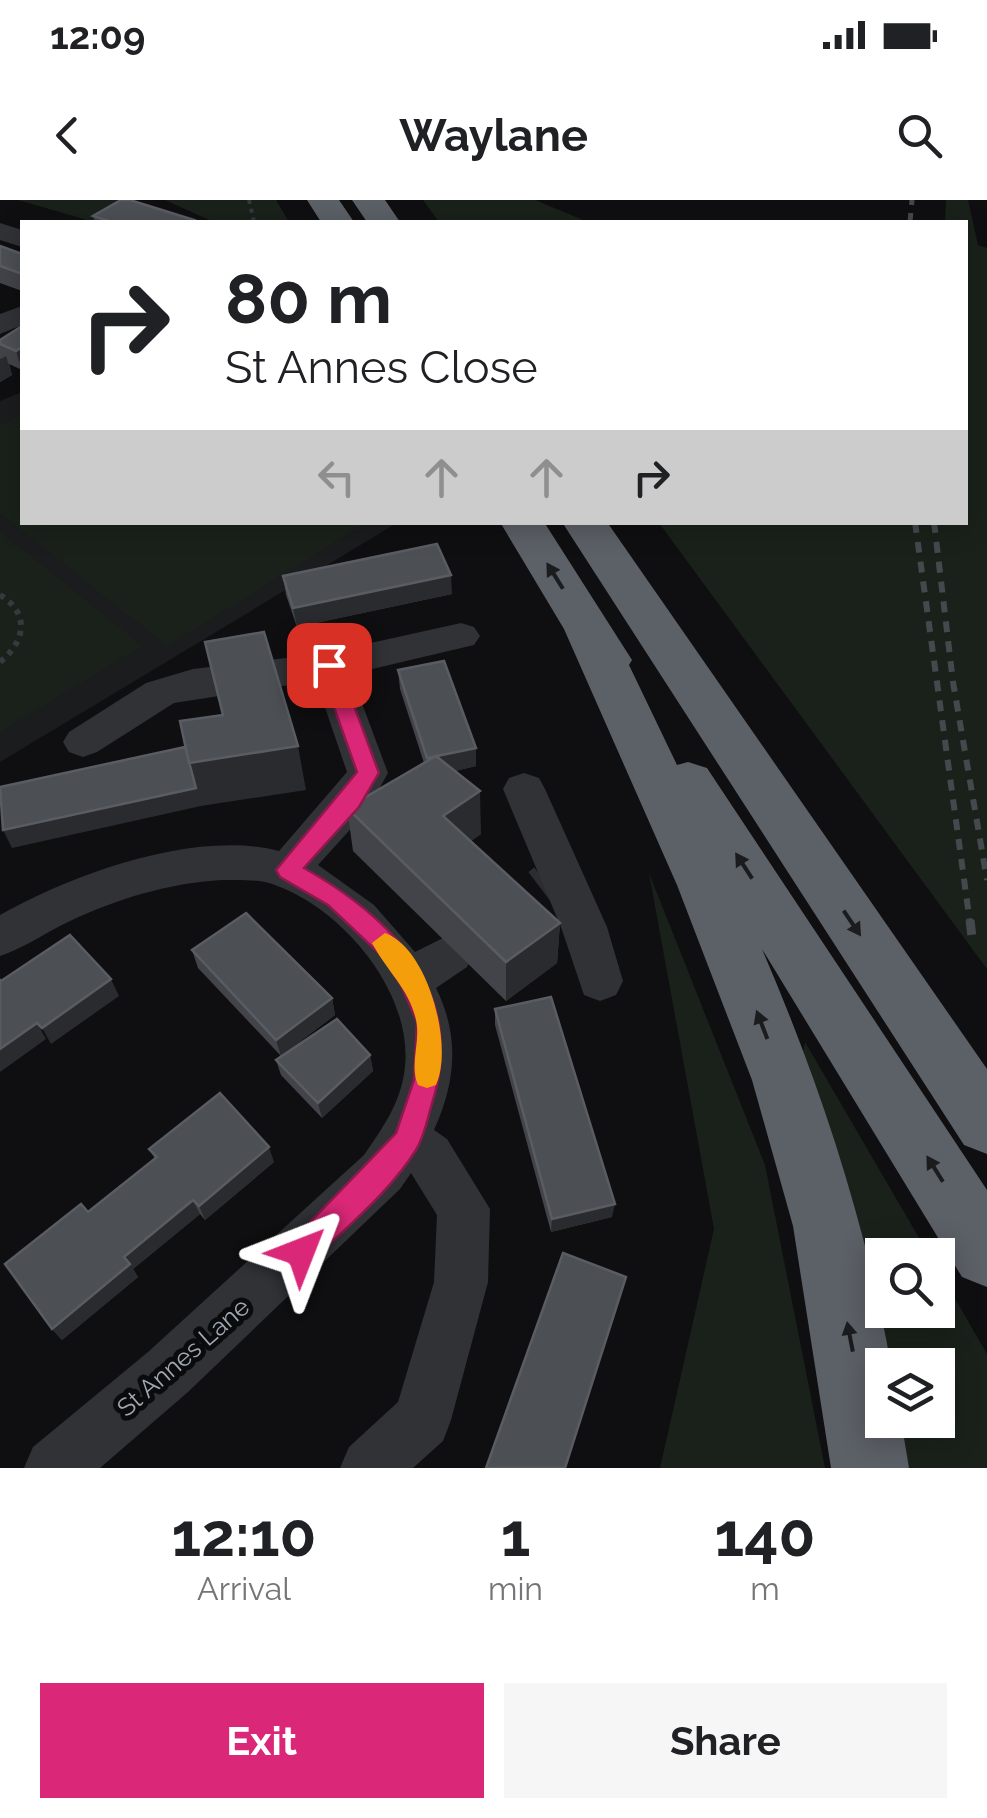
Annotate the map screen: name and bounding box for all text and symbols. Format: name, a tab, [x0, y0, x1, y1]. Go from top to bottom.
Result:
text: 12:09	[50, 13, 145, 58]
icon: back	[40, 108, 95, 163]
icon: search	[892, 108, 947, 163]
text: Waylane	[399, 109, 588, 162]
text: 80 m	[225, 257, 392, 339]
icon: right	[60, 260, 190, 390]
text: St Annes Close	[225, 341, 538, 394]
icon: left	[309, 450, 364, 505]
icon: ahead	[414, 450, 469, 505]
icon: ahead	[519, 450, 574, 505]
icon: right	[624, 450, 679, 505]
one-way arrow	[546, 562, 565, 589]
pin	[287, 623, 372, 708]
icon: arrive	[302, 638, 357, 693]
one-way arrow	[735, 853, 754, 880]
one-way arrow	[843, 910, 861, 937]
one-way arrow	[754, 1009, 770, 1039]
one-way arrow	[927, 1155, 945, 1183]
position arrow	[249, 1200, 353, 1304]
map controls	[865, 1238, 955, 1438]
button: search	[865, 1238, 955, 1328]
street label: St Annes Lane	[111, 1291, 255, 1423]
one-way arrow	[841, 1321, 857, 1352]
button: layers	[865, 1348, 955, 1438]
text: 12:10	[172, 1500, 316, 1570]
text: 1	[501, 1500, 530, 1570]
text: 140	[715, 1500, 815, 1570]
text: Arrival	[197, 1570, 291, 1607]
text: min	[488, 1570, 543, 1607]
text: m	[750, 1570, 780, 1607]
button: Exit	[40, 1683, 484, 1798]
button: Share	[504, 1683, 947, 1798]

